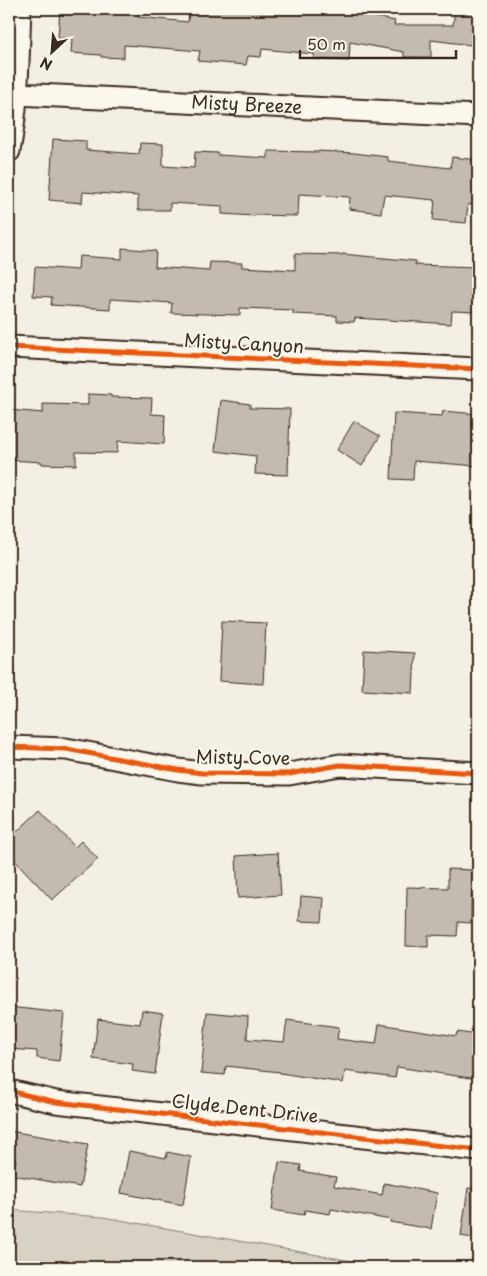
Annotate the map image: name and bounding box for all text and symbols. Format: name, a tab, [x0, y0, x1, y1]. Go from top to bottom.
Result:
north arrow	[28, 28, 78, 78]
scale bar	[300, 28, 456, 60]
text: 50 m	[307, 32, 346, 55]
text: N	[36, 52, 56, 76]
street label: Misty Breeze	[191, 87, 303, 120]
street label: Misty Canyon	[183, 326, 305, 359]
street label: Misty Cove	[196, 742, 290, 771]
street label: Clyde Dent Drive	[170, 1086, 320, 1129]

